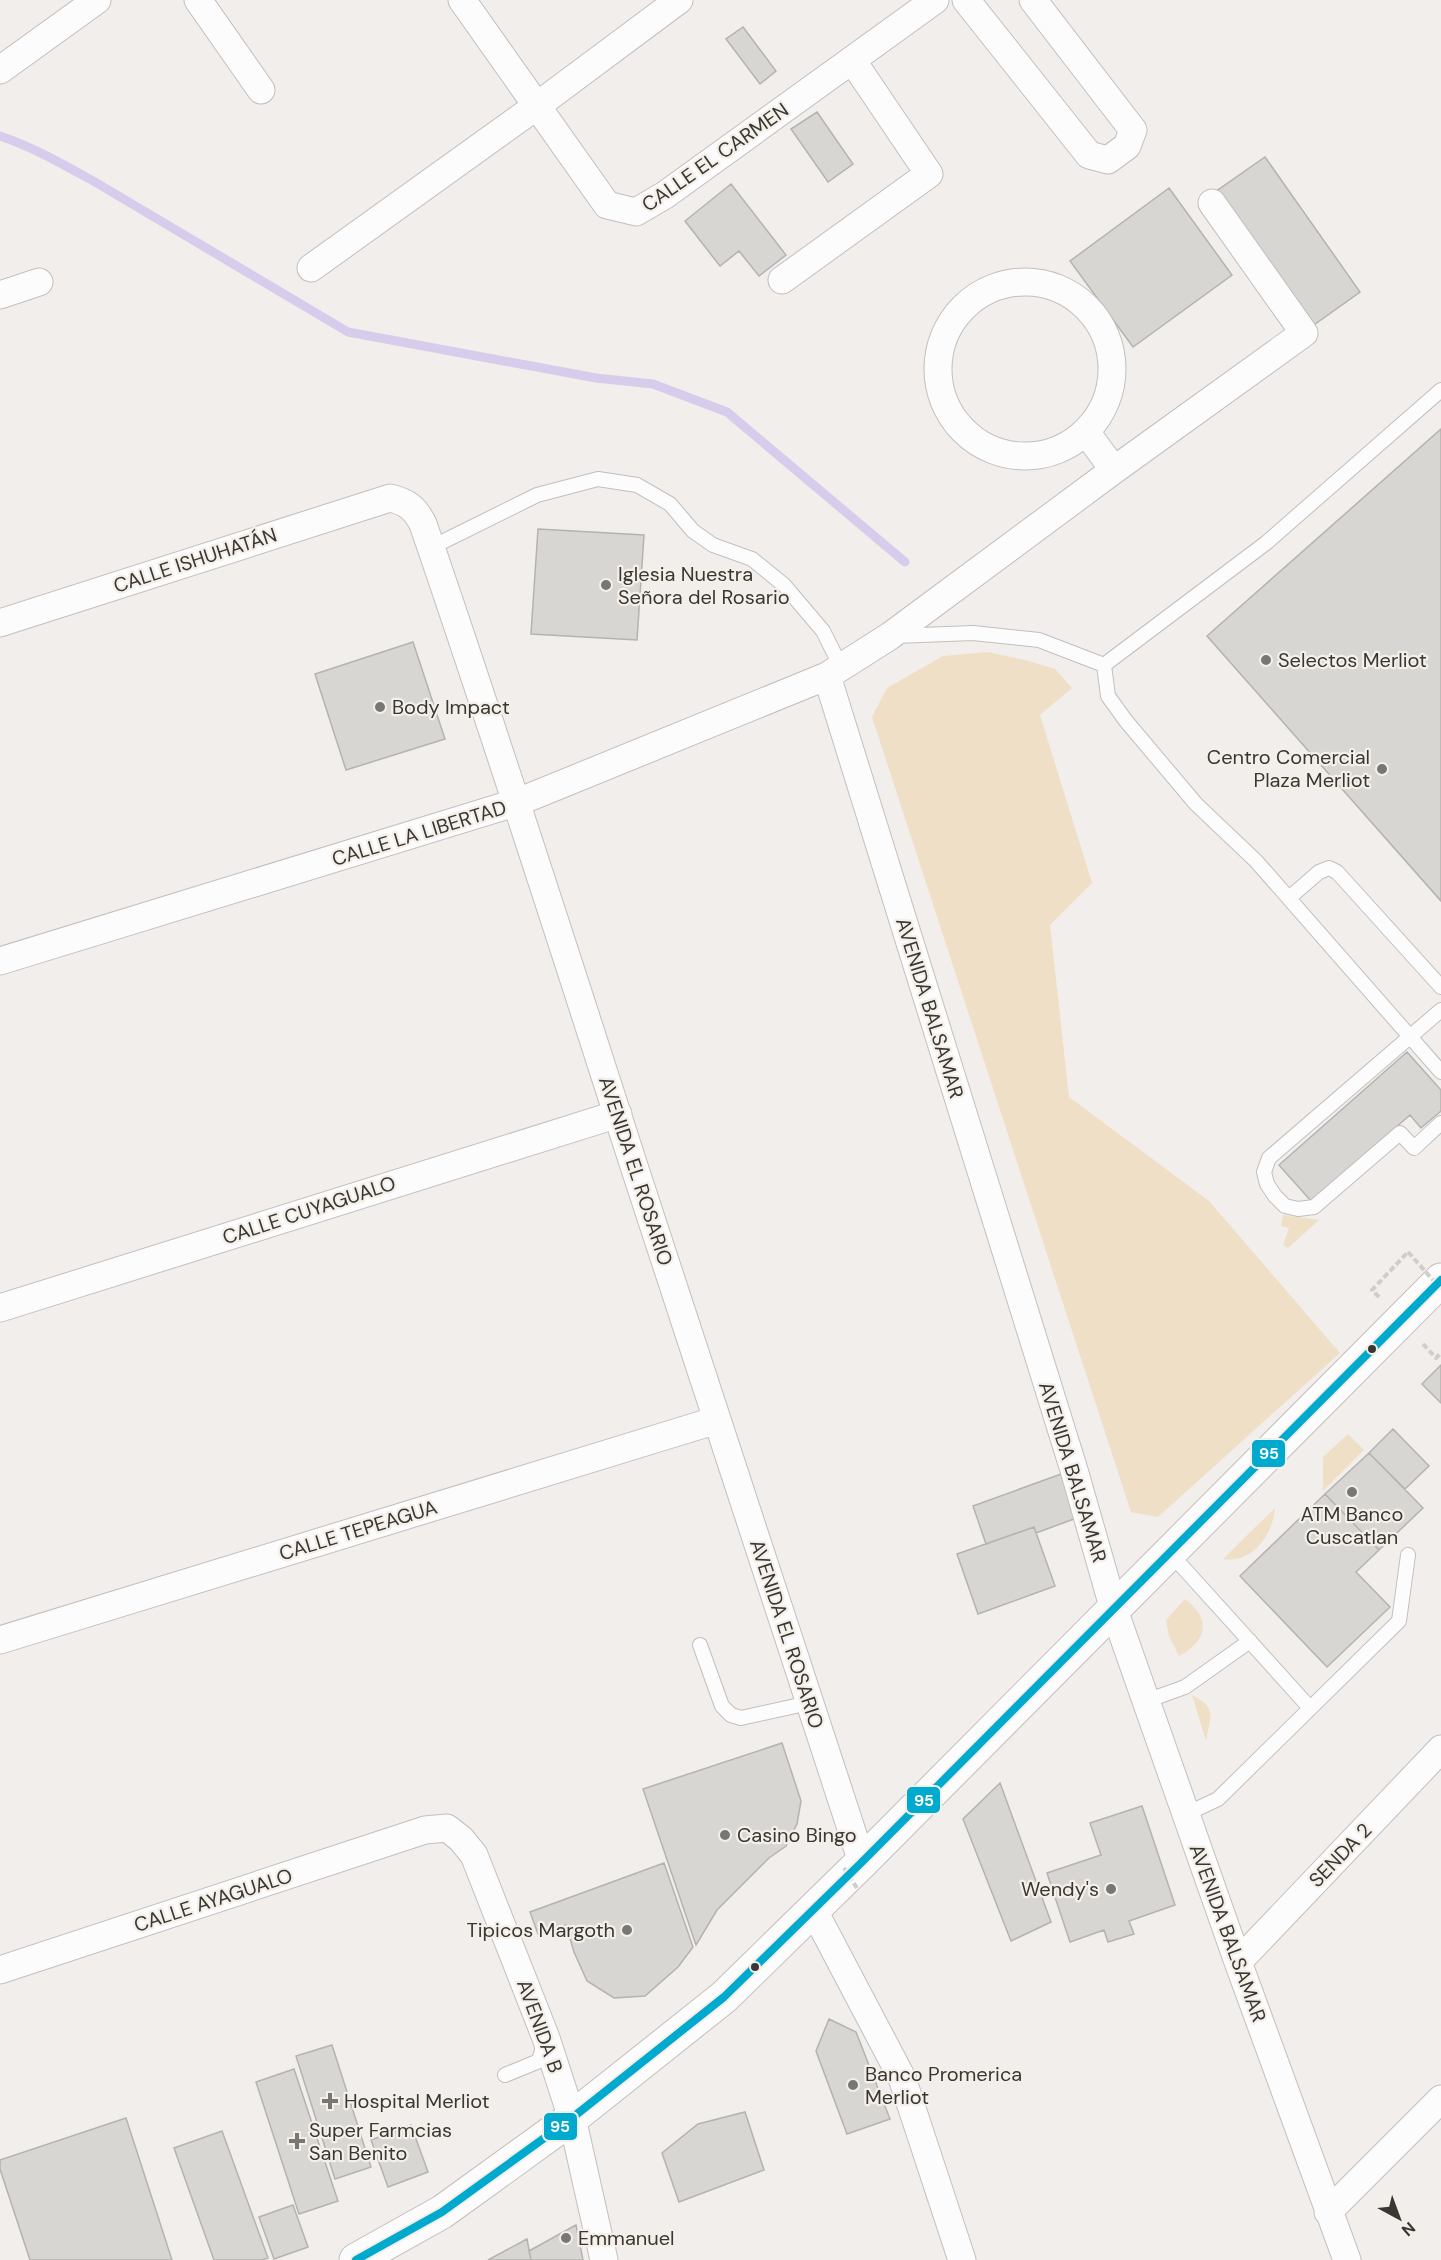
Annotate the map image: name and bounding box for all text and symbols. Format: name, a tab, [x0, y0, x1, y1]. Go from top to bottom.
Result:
street label: CALLE EL CARMEN	[637, 97, 793, 217]
street label: CALLE ISHUHATÁN	[110, 521, 280, 599]
place label: Iglesia Nuestra Señora del Rosario	[618, 561, 790, 610]
marker: Iglesia Nuestra Señora del Rosario	[599, 578, 613, 592]
place label: Selectos Merliot	[1278, 647, 1427, 673]
marker: Selectos Merliot	[1259, 653, 1273, 667]
place label: Body Impact	[392, 694, 510, 720]
marker: Body Impact	[373, 700, 387, 714]
place label: Centro Comercial Plaza Merliot	[1207, 744, 1370, 793]
marker: Centro Comercial Plaza Merliot	[1375, 762, 1389, 776]
street label: CALLE LA LIBERTAD	[329, 794, 509, 872]
street label: AVENIDA BALSAMAR	[890, 914, 970, 1102]
street label: AVENIDA EL ROSARIO	[593, 1073, 679, 1269]
street label: CALLE CUYAGUALO	[219, 1170, 399, 1250]
unlabelled marker	[1366, 1343, 1378, 1355]
street label: AVENIDA BALSAMAR	[1033, 1378, 1113, 1566]
line badge: 95	[1251, 1439, 1286, 1468]
text: 95	[1259, 1443, 1279, 1464]
marker: ATM Banco Cuscatlan	[1345, 1485, 1359, 1499]
street label: CALLE TEPEAGUA	[276, 1494, 440, 1566]
place label: ATM Banco Cuscatlan	[1301, 1501, 1403, 1550]
street label: AVENIDA EL ROSARIO	[744, 1536, 830, 1732]
line badge: 95	[906, 1786, 941, 1814]
text: 95	[914, 1790, 934, 1811]
street label: SENDA 2	[1303, 1817, 1377, 1893]
place label: Casino Bingo	[737, 1822, 857, 1848]
marker: Casino Bingo	[718, 1828, 732, 1842]
street label: AVENIDA BALSAMAR	[1184, 1840, 1272, 2026]
street label: CALLE AYAGUALO	[130, 1862, 296, 1938]
place label: Wendy's	[1021, 1876, 1099, 1902]
marker: Wendy's	[1104, 1882, 1118, 1896]
place label: Tipicos Margoth	[467, 1917, 615, 1943]
marker: Tipicos Margoth	[620, 1923, 634, 1937]
unlabelled marker	[749, 1961, 761, 1973]
street label: AVENIDA B	[511, 1976, 569, 2076]
place label: Banco Promerica Merliot	[865, 2061, 1022, 2110]
marker: Banco Promerica Merliot	[846, 2078, 860, 2092]
place label: Hospital Merliot	[344, 2088, 490, 2114]
marker: Hospital Merliot	[321, 2092, 339, 2110]
line badge: 95	[543, 2112, 578, 2141]
text: 95	[550, 2116, 570, 2137]
place label: Super Farmcias San Benito	[309, 2117, 452, 2166]
marker: Super Farmcias San Benito	[290, 2134, 304, 2148]
north arrow	[1369, 2188, 1429, 2248]
text: N	[1397, 2217, 1420, 2241]
place label: Emmanuel	[578, 2225, 675, 2251]
marker: Emmanuel	[559, 2231, 573, 2245]

